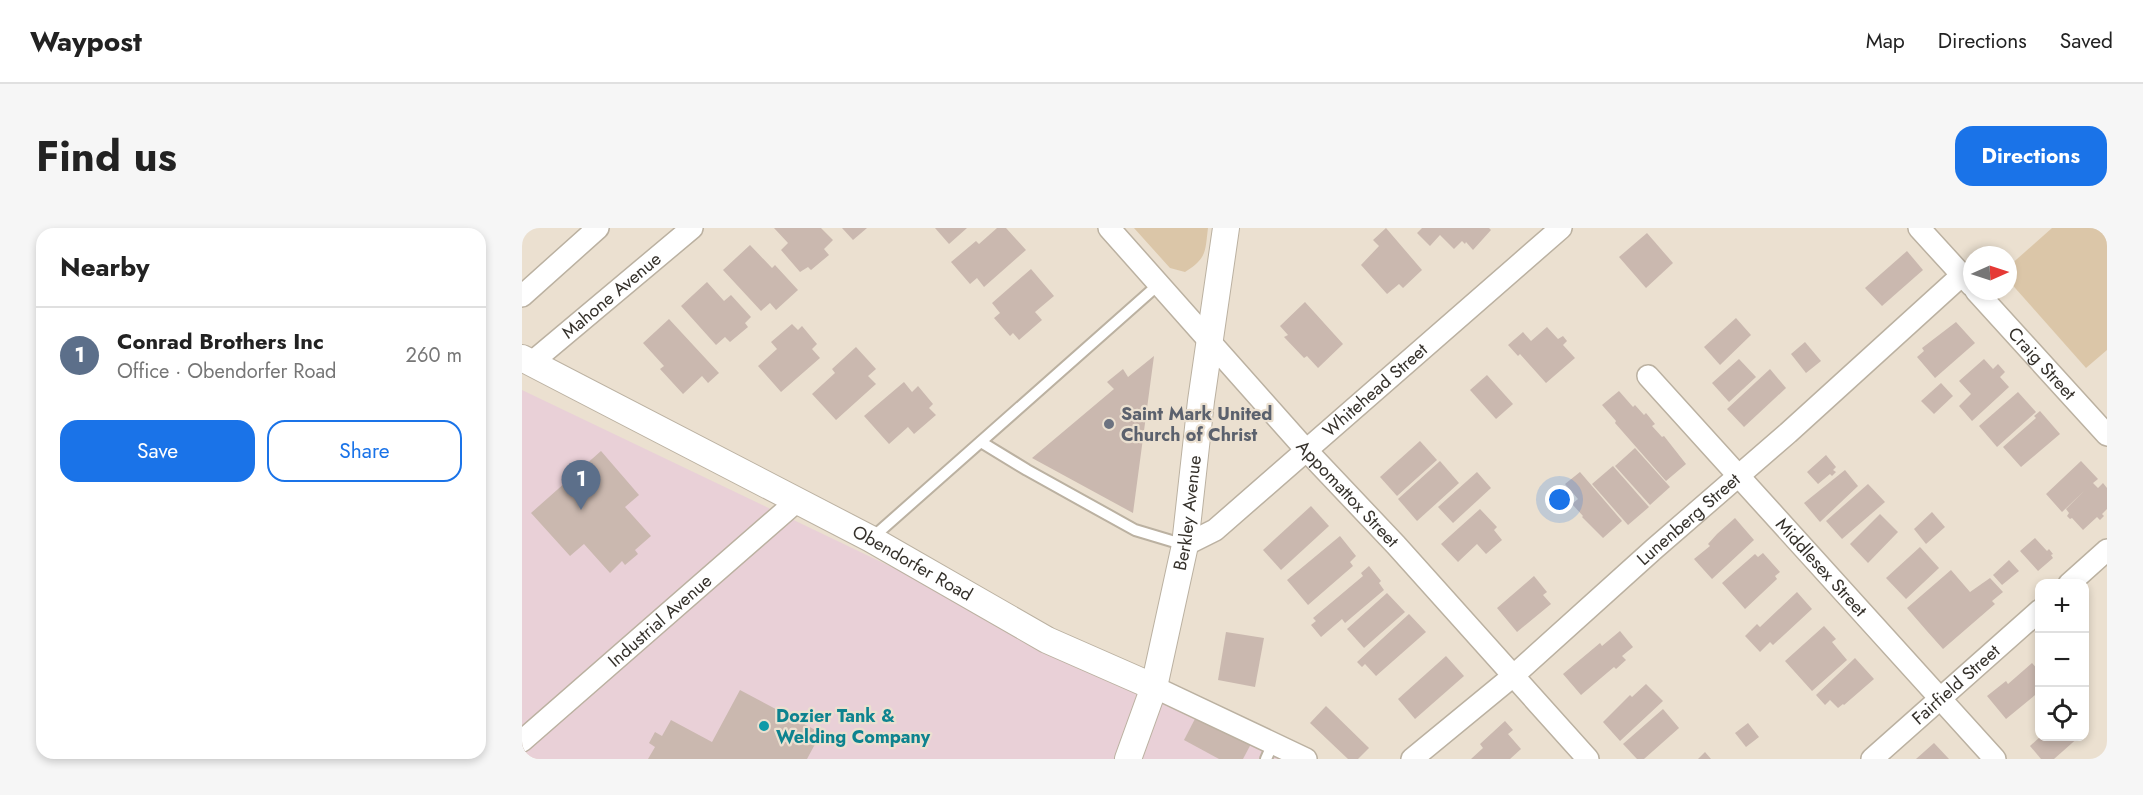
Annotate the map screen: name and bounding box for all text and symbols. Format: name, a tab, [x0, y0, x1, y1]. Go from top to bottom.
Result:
text: Waypost	[30, 21, 142, 62]
text: Map	[1866, 26, 1905, 56]
text: Directions	[1938, 26, 2027, 56]
text: Saved	[2060, 26, 2113, 56]
text: Find us	[36, 126, 177, 187]
button: Directions	[1955, 126, 2107, 186]
street label: Mahone Avenue	[556, 246, 667, 345]
north arrow	[1963, 246, 2017, 300]
text: Nearby	[60, 248, 149, 286]
street label: Craig Street	[2002, 321, 2082, 406]
text: Conrad Brothers Inc	[117, 325, 324, 357]
street label: Whitehead Street	[1317, 337, 1434, 443]
text: 1	[74, 341, 85, 370]
text: 260 m	[406, 341, 462, 370]
text: Office · Obendorfer Road	[117, 357, 337, 386]
place label: Saint Mark United Church of Christ	[1121, 401, 1272, 448]
marker: Saint Mark United Church of Christ	[1102, 417, 1116, 431]
button: Save	[60, 420, 255, 482]
button: Share	[267, 420, 462, 482]
street label: Appomattox Street	[1290, 434, 1405, 554]
street label: Berkley Avenue	[1167, 454, 1208, 573]
pin: 1	[562, 460, 600, 510]
street label: Lunenberg Street	[1631, 467, 1746, 572]
your location	[1545, 485, 1574, 514]
street label: Middlesex Street	[1769, 512, 1873, 623]
street label: Obendorfer Road	[848, 519, 977, 608]
street label: Industrial Avenue	[602, 568, 718, 673]
map controls	[2035, 579, 2089, 741]
button: +	[2035, 579, 2089, 633]
button: −	[2035, 633, 2089, 687]
street label: Fairfield Street	[1906, 638, 2006, 731]
button: locate	[2035, 687, 2089, 741]
place label: Dozier Tank & Welding Company	[776, 703, 931, 750]
marker: Dozier Tank & Welding Company	[757, 719, 771, 733]

